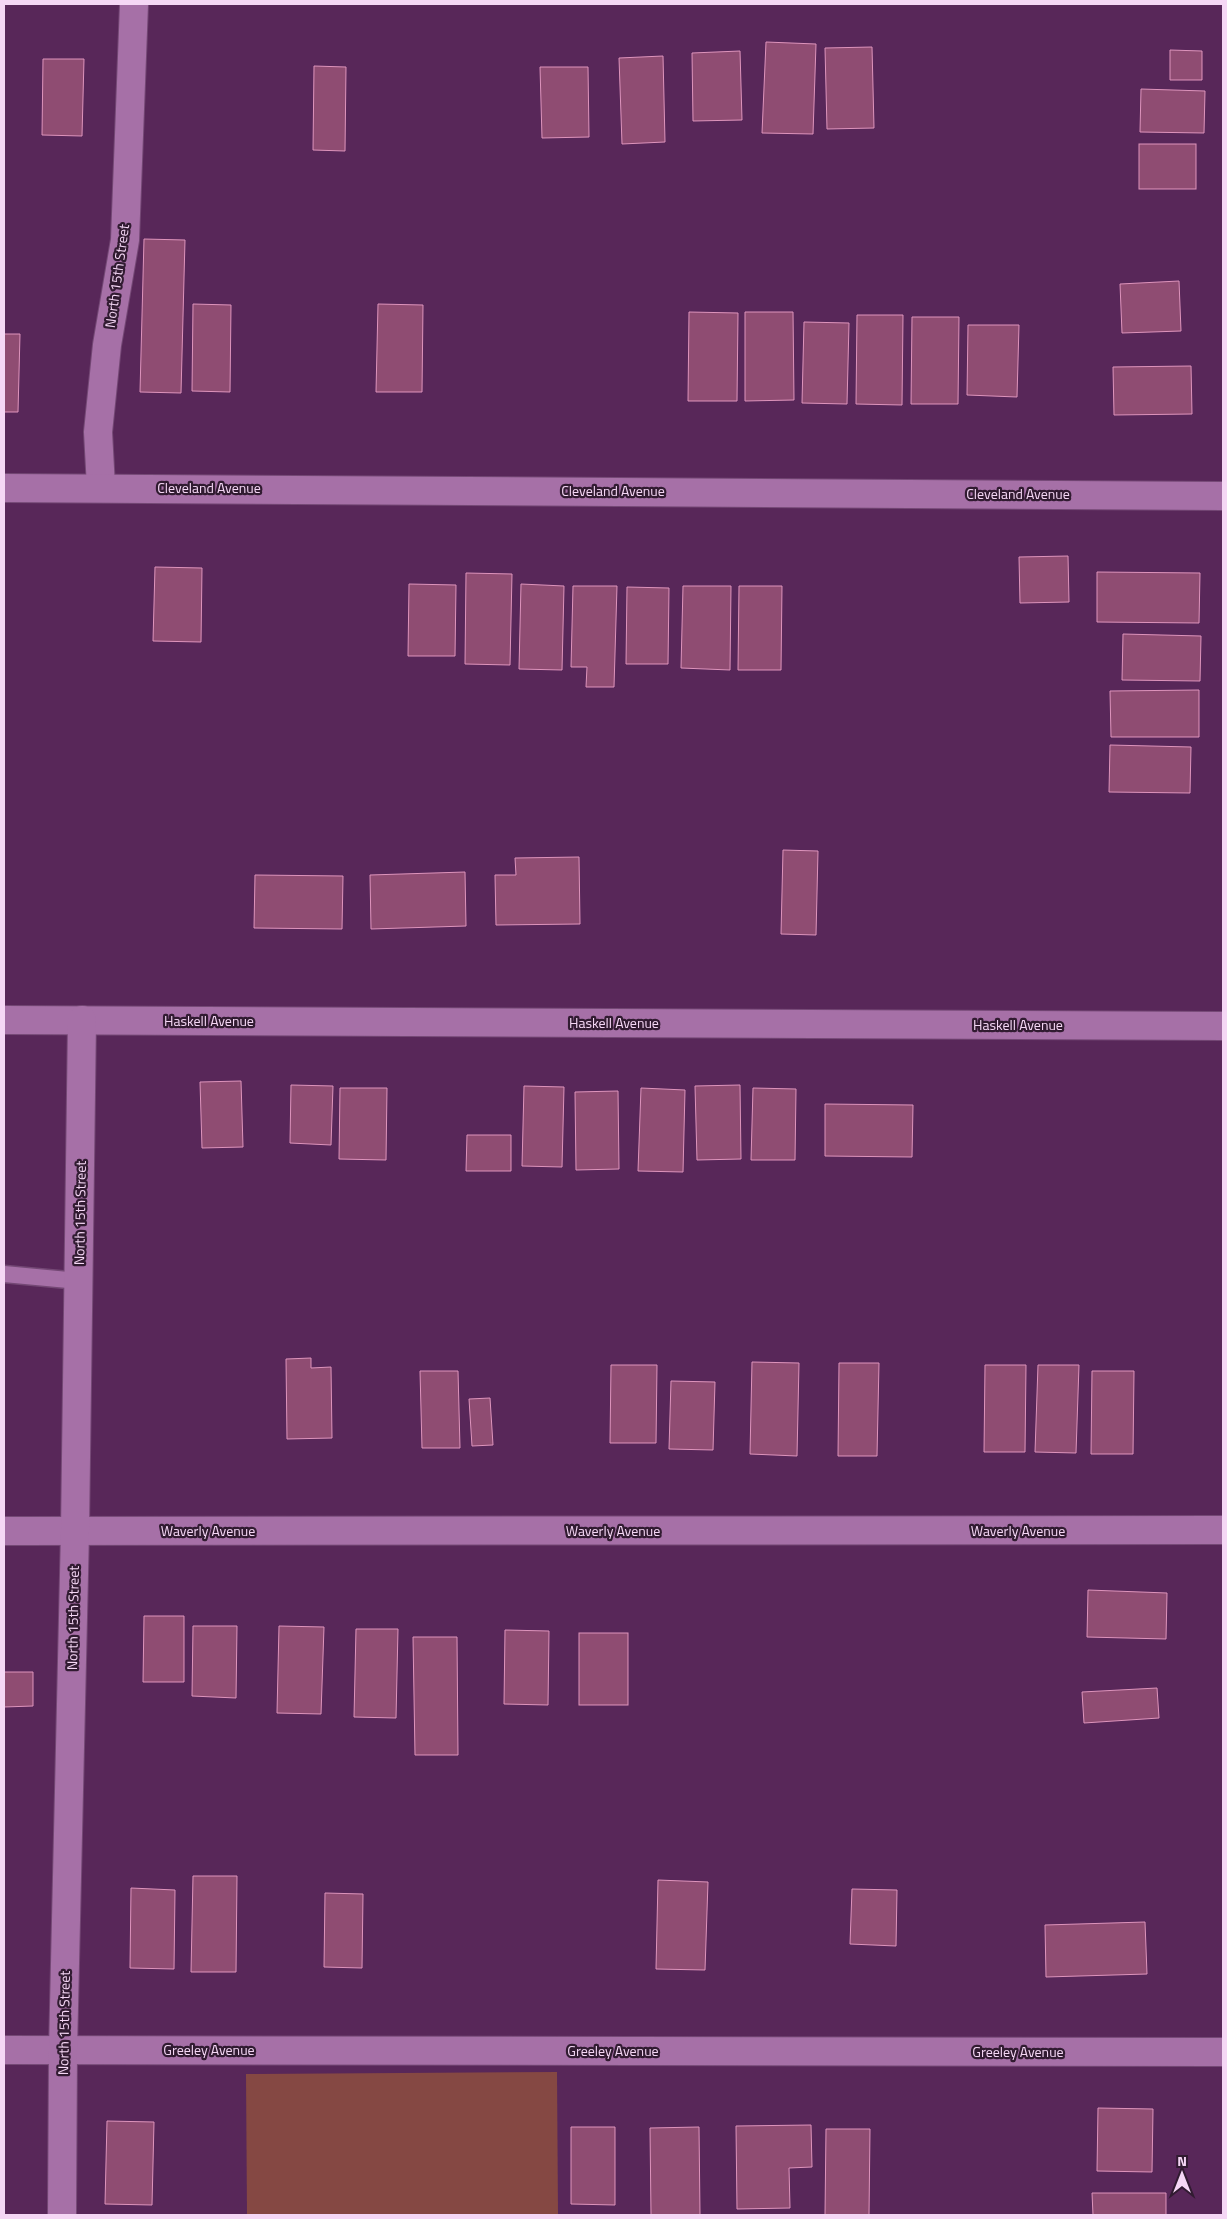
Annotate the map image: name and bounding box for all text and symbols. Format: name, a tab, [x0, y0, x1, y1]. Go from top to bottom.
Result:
street label: North 15th Street	[99, 223, 134, 329]
street label: Cleveland Avenue	[157, 477, 261, 498]
street label: Cleveland Avenue	[561, 480, 665, 501]
street label: Cleveland Avenue	[966, 483, 1070, 504]
street label: Haskell Avenue	[164, 1010, 254, 1031]
street label: Haskell Avenue	[569, 1012, 659, 1033]
street label: Haskell Avenue	[973, 1014, 1063, 1035]
street label: North 15th Street	[68, 1161, 91, 1265]
street label: Waverly Avenue	[161, 1520, 255, 1541]
street label: Waverly Avenue	[566, 1520, 660, 1541]
street label: Waverly Avenue	[971, 1520, 1065, 1541]
street label: North 15th Street	[61, 1566, 84, 1670]
street label: North 15th Street	[52, 1971, 75, 2075]
street label: Greeley Avenue	[163, 2039, 255, 2060]
street label: Greeley Avenue	[567, 2040, 659, 2061]
street label: Greeley Avenue	[972, 2041, 1064, 2062]
north arrow	[1157, 2149, 1207, 2199]
text: N	[1177, 2150, 1187, 2171]

